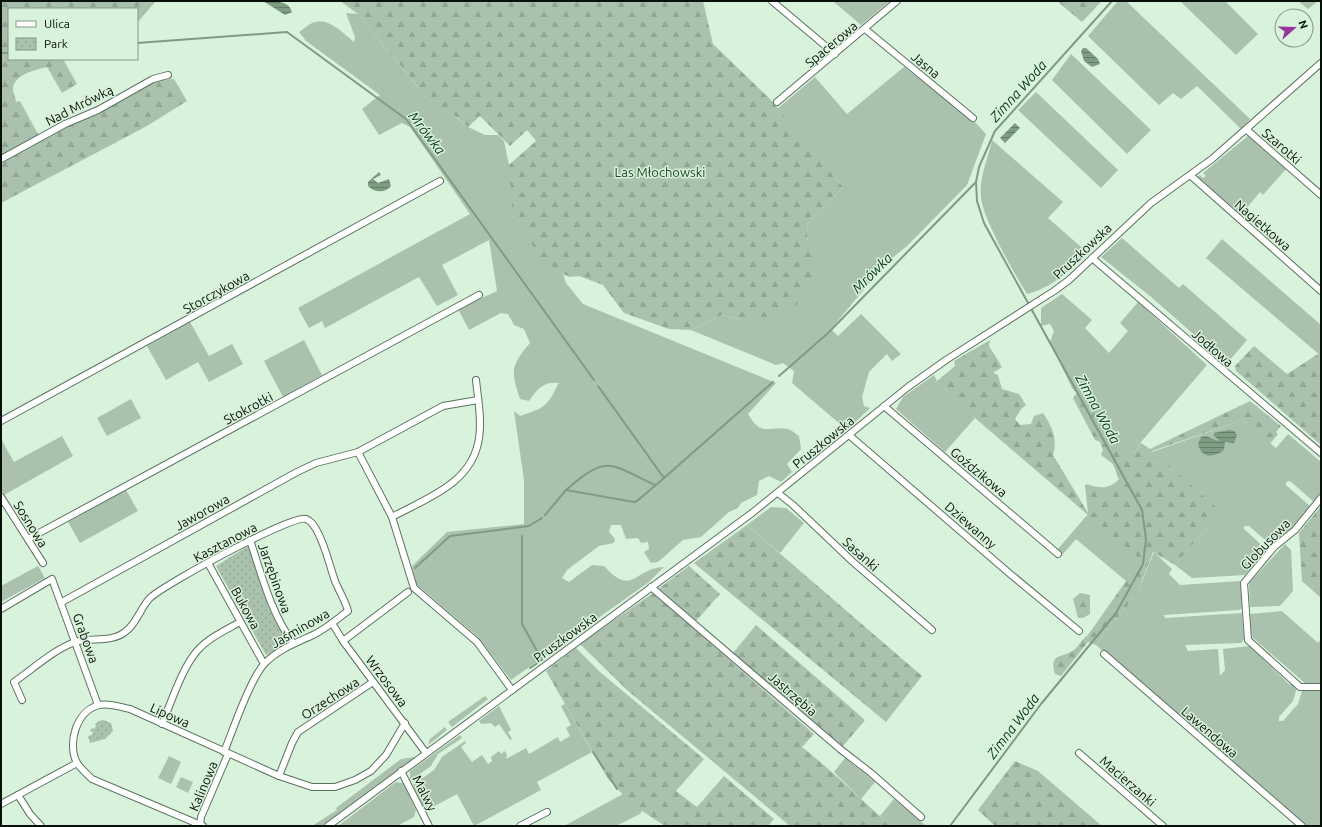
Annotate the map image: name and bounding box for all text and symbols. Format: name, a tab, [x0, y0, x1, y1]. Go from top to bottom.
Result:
legend	[8, 8, 138, 60]
north arrow	[1274, 8, 1314, 48]
text: Ulica	[44, 17, 70, 30]
street label: Spacerowa	[802, 18, 860, 70]
text: N	[1296, 19, 1310, 30]
text: Park	[44, 37, 68, 50]
street label: Jasna	[909, 49, 943, 81]
water label: Zimna Woda	[986, 57, 1050, 126]
street label: Nad Mrówką	[43, 82, 115, 128]
water label: Mrówka	[405, 108, 449, 158]
street label: Szarotki	[1260, 125, 1304, 167]
park label: Las Młochowski	[615, 165, 705, 179]
street label: Nagietkowa	[1232, 197, 1294, 253]
street label: Pruszkowska	[1050, 220, 1114, 282]
water label: Mrówka	[849, 249, 896, 296]
street label: Storczykowa	[181, 268, 251, 316]
street label: Jodłowa	[1190, 327, 1236, 369]
water label: Zimna Woda	[1072, 371, 1124, 447]
street label: Stokrotki	[221, 389, 275, 427]
street label: Pruszkowska	[790, 413, 856, 471]
street label: Goździkowa	[948, 444, 1010, 500]
street label: Jaworowa	[172, 491, 232, 533]
street label: Sosnowa	[11, 498, 51, 550]
street label: Dziewanny	[943, 499, 999, 551]
street label: Globusowa	[1238, 516, 1292, 572]
street label: Kasztanowa	[191, 519, 259, 565]
street label: Sasanki	[840, 534, 882, 574]
street label: Jarzębinowa	[256, 541, 294, 615]
street label: Bukowa	[229, 584, 263, 632]
street label: Jaśminowa	[268, 606, 332, 650]
street label: Pruszkowska	[531, 609, 599, 665]
street label: Grabowa	[71, 611, 101, 665]
street label: Wrzosowa	[363, 653, 411, 709]
street label: Jastrzębia	[766, 669, 820, 719]
street label: Orzechowa	[299, 674, 361, 722]
water label: Zimna Woda	[983, 690, 1043, 762]
street label: Lipowa	[148, 700, 192, 730]
street label: Lawendowa	[1179, 704, 1241, 760]
street label: Macierzanki	[1097, 753, 1159, 809]
street label: Kalinowa	[186, 759, 220, 813]
street label: Malwy	[410, 773, 440, 813]

